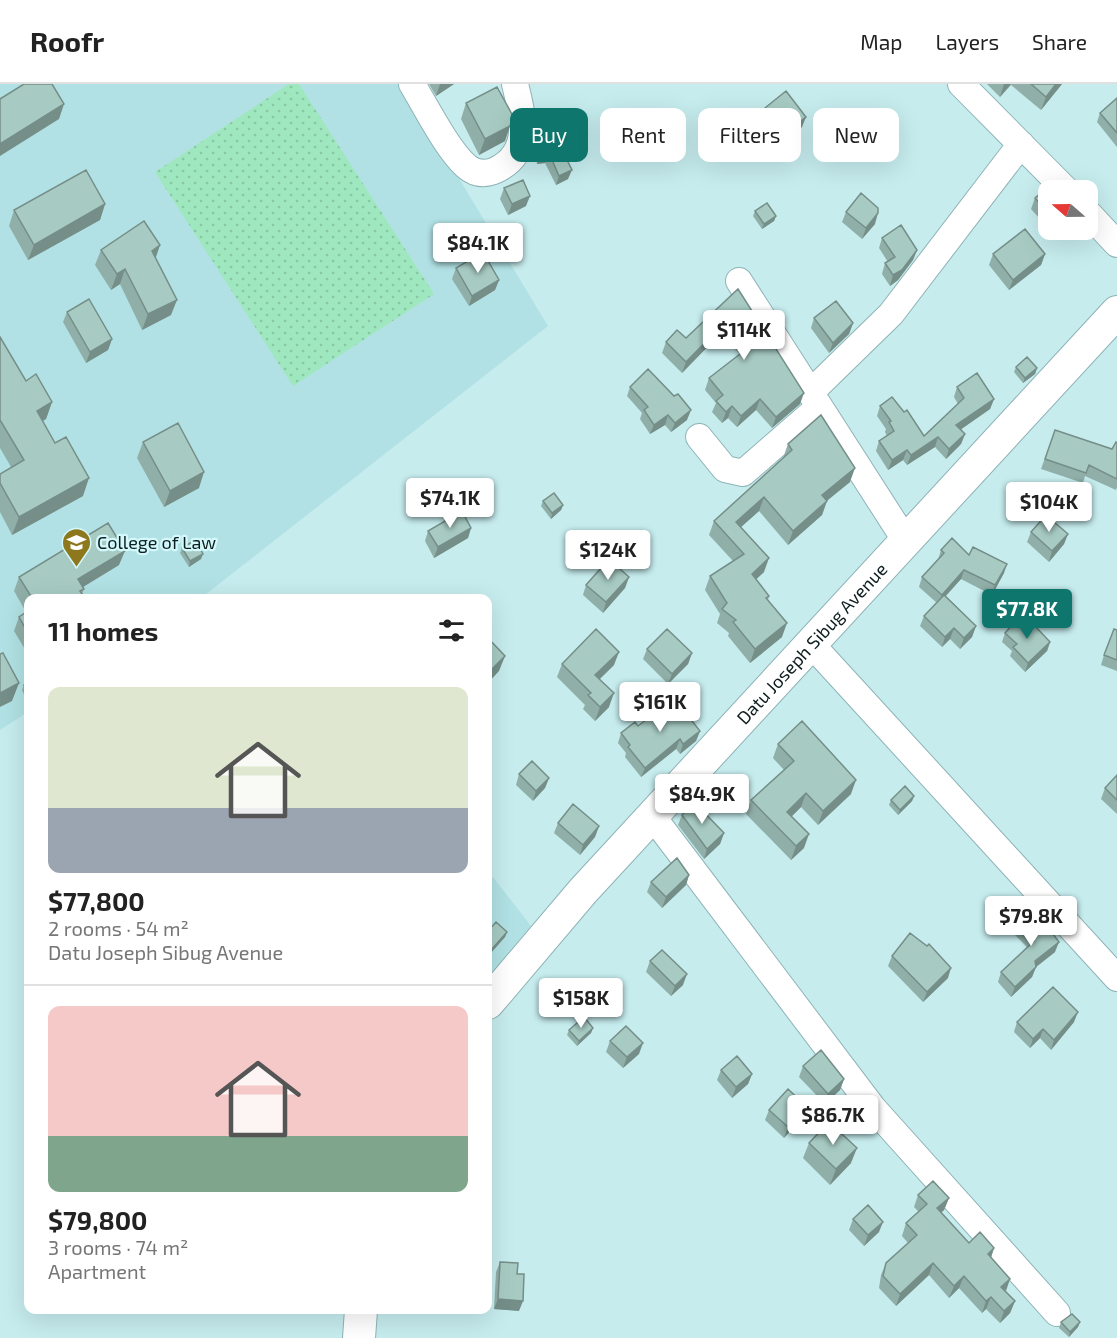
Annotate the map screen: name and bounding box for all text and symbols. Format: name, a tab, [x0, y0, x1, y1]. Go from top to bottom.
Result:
text: Roofr	[30, 24, 104, 58]
text: Map	[860, 29, 902, 54]
text: Layers	[935, 29, 999, 54]
text: Share	[1032, 29, 1087, 54]
chip: Buy	[510, 108, 588, 162]
chip: Rent	[600, 108, 686, 162]
chip: Filters	[698, 108, 801, 162]
chip: New	[813, 108, 899, 162]
north arrow	[1038, 180, 1098, 240]
map controls	[1038, 180, 1098, 240]
pin: $84.1K	[429, 223, 527, 274]
text: $84.1K	[447, 230, 509, 254]
pin: $114K	[702, 310, 786, 361]
text: $114K	[717, 317, 771, 341]
pin: $74.1K	[401, 478, 499, 529]
pin: $104K	[1007, 482, 1091, 533]
text: $74.1K	[420, 485, 480, 509]
text: $104K	[1020, 489, 1078, 513]
school or university icon: College of Law	[60, 526, 92, 568]
pin: $124K	[566, 530, 650, 581]
place label: College of Law	[97, 531, 216, 553]
text: $124K	[579, 537, 637, 561]
street label: Datu Joseph Sibug Avenue	[732, 558, 891, 728]
pin: $77.8K	[978, 589, 1076, 640]
text: $77.8K	[996, 596, 1058, 620]
icon: filters	[435, 614, 468, 647]
text: 11 homes	[48, 615, 158, 646]
pin: $161K	[618, 682, 702, 733]
text: $161K	[633, 689, 687, 713]
icon: home	[204, 726, 312, 834]
pin: $84.9K	[653, 774, 751, 825]
text: $84.9K	[669, 781, 735, 805]
text: $77,800	[48, 885, 145, 916]
pin: $79.8K	[982, 896, 1080, 947]
text: $79.8K	[999, 903, 1063, 927]
text: 2 rooms · 54 m²	[48, 916, 189, 940]
text: Datu Joseph Sibug Avenue	[48, 940, 283, 964]
pin: $158K	[539, 978, 623, 1029]
text: $158K	[553, 985, 609, 1009]
icon: home	[204, 1045, 312, 1153]
pin: $86.7K	[784, 1095, 882, 1146]
text: $86.7K	[801, 1102, 865, 1126]
text: $79,800	[48, 1204, 147, 1235]
text: 3 rooms · 74 m²	[48, 1235, 188, 1259]
text: Apartment	[48, 1259, 146, 1283]

